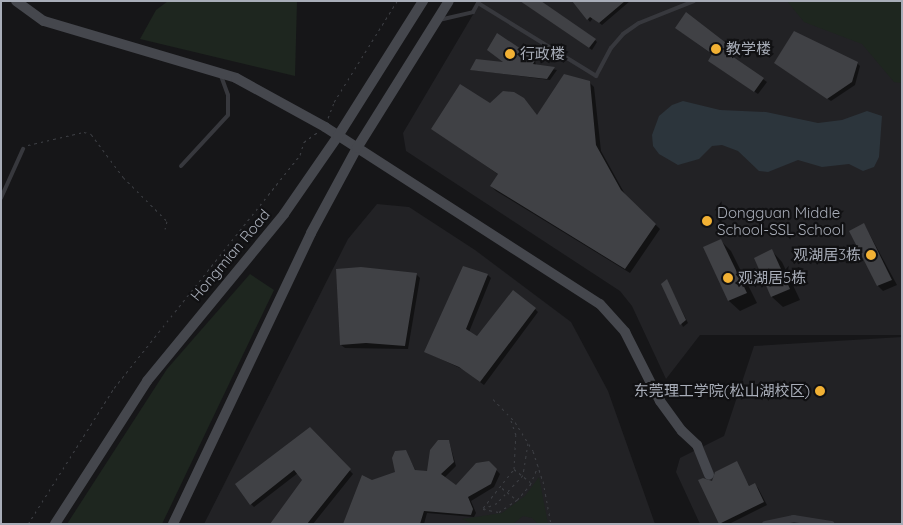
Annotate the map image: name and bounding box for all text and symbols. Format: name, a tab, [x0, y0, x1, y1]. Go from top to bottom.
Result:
place label: 教学楼	[726, 40, 771, 58]
marker: 教学楼	[710, 43, 722, 55]
place label: 行政楼	[520, 45, 565, 63]
marker: 行政楼	[504, 48, 516, 60]
place label: Dongguan Middle School-SSL School	[717, 203, 844, 238]
street label: Hongmian Road	[187, 206, 273, 304]
marker: Dongguan Middle School-SSL School	[701, 215, 713, 227]
place label: 观湖居3栋	[793, 246, 861, 264]
marker: 观湖居3栋	[865, 249, 877, 261]
place label: 观湖居5栋	[738, 269, 806, 287]
marker: 观湖居5栋	[722, 272, 734, 284]
place label: 东莞理工学院(松山湖校区)	[634, 382, 810, 400]
marker: 东莞理工学院(松山湖校区)	[814, 385, 826, 397]

